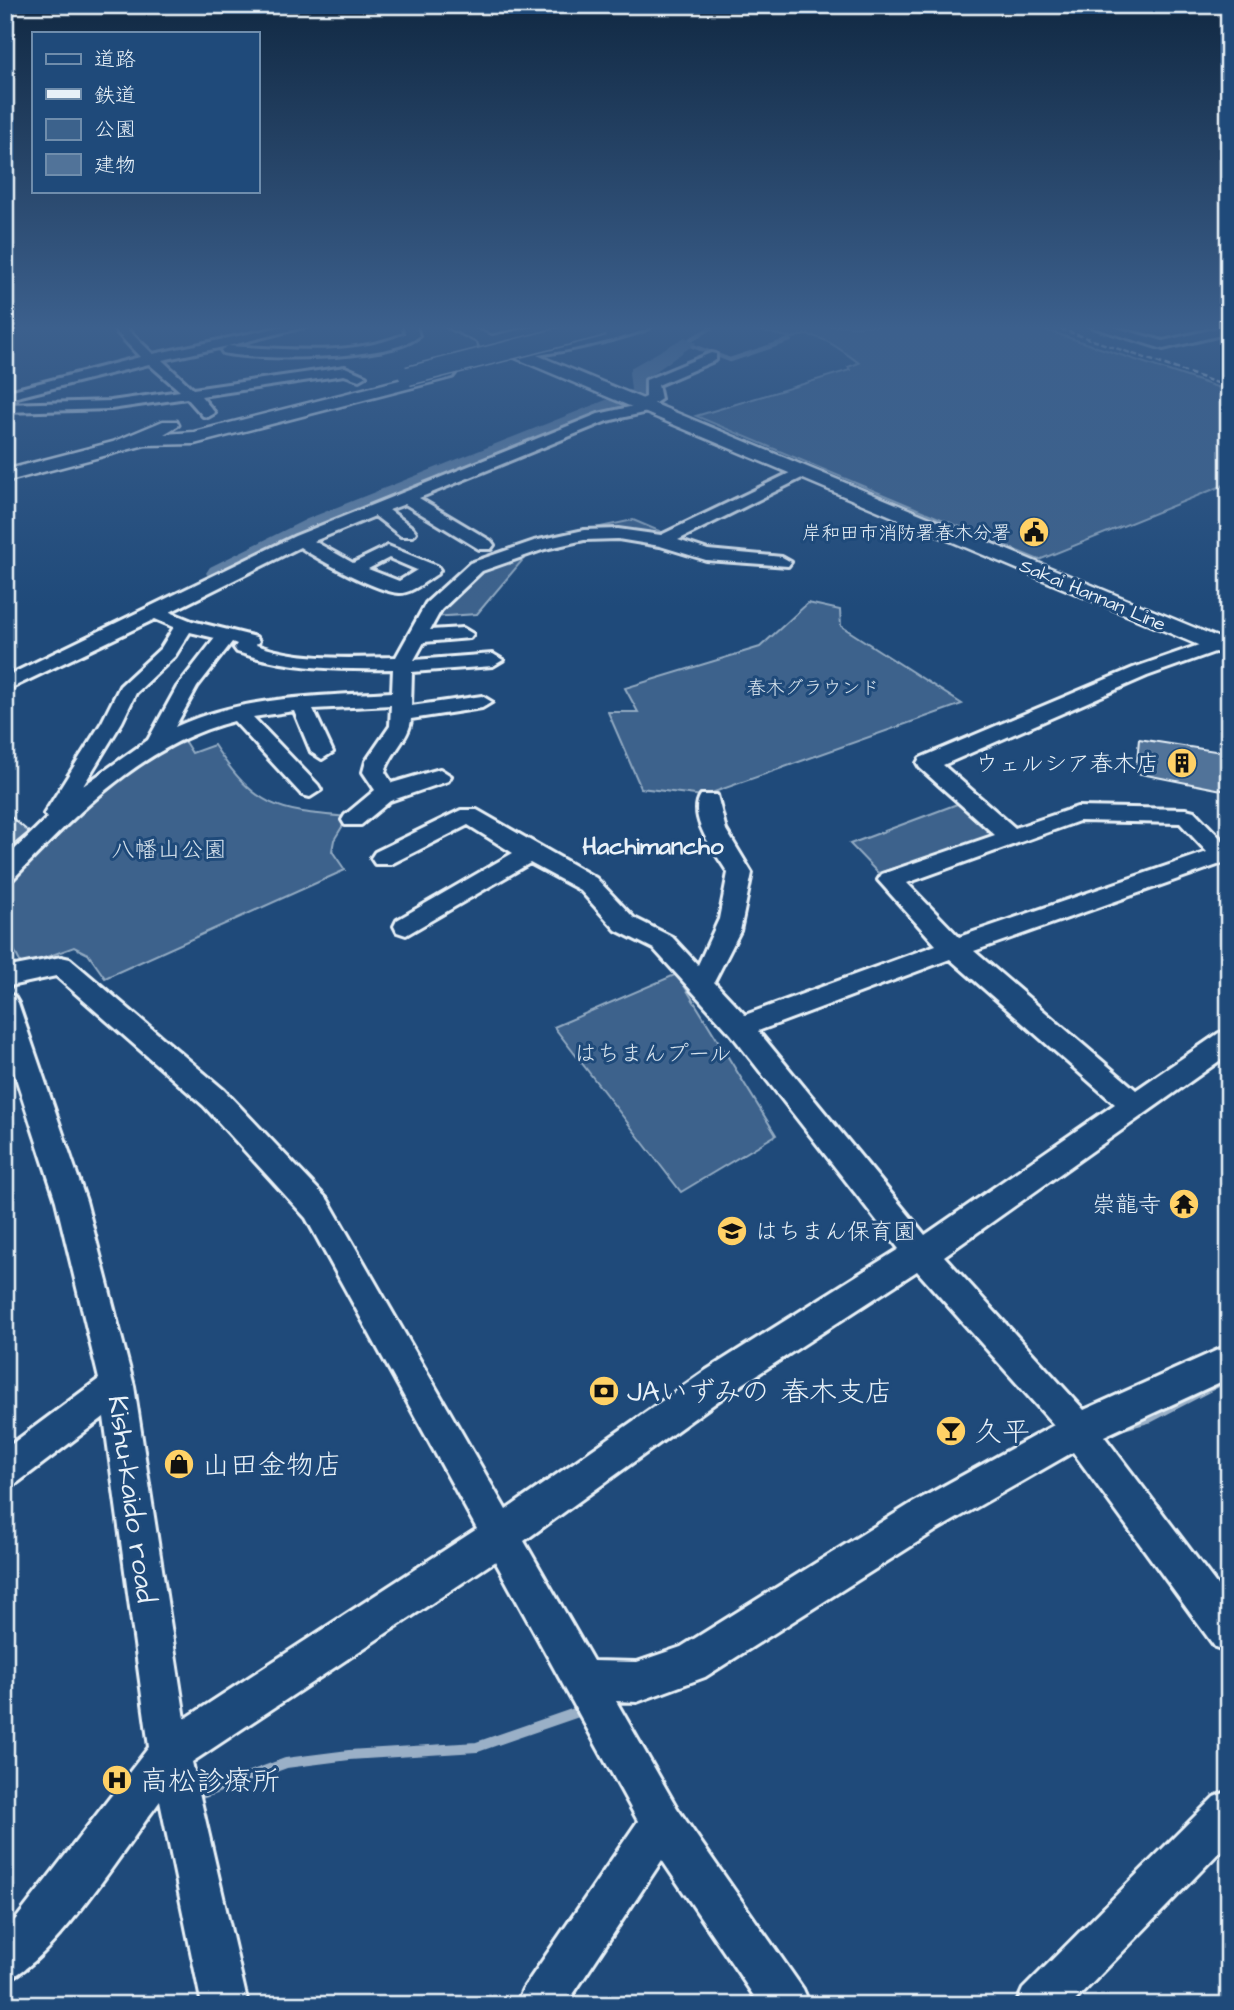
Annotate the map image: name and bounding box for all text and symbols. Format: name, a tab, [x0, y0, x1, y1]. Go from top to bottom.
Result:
legend	[32, 32, 259, 192]
text: 道路	[94, 45, 136, 74]
text: 鉄道	[94, 81, 136, 110]
text: 公園	[94, 115, 136, 144]
text: 建物	[94, 151, 136, 180]
public building icon: 岸和田市消防署春木分署	[1017, 515, 1051, 549]
place label: 岸和田市消防署春木分署	[802, 520, 1011, 547]
street label: Sakai Hannan Line	[1015, 552, 1170, 638]
park label: 春木グラウンド	[746, 675, 880, 702]
building icon: ウェルシア春木店	[1165, 746, 1199, 780]
place label: ウェルシア春木店	[975, 748, 1159, 780]
district label: Hachimancho	[583, 830, 724, 864]
park label: 八幡山公園	[112, 834, 227, 866]
park label: はちまんプール	[574, 1038, 732, 1070]
temple icon: 崇龍寺	[1167, 1187, 1201, 1221]
place label: 崇龍寺	[1092, 1189, 1161, 1221]
school or university icon: はちまん保育園	[715, 1214, 749, 1248]
place label: はちまん保育園	[755, 1216, 916, 1248]
place label: JAいずみの 春木支店	[627, 1373, 893, 1412]
bank icon: JAいずみの 春木支店	[587, 1374, 621, 1408]
street label: Kishu-kaido road	[98, 1393, 165, 1605]
place label: 久平	[974, 1413, 1030, 1452]
bar icon: 久平	[934, 1414, 968, 1448]
place label: 山田金物店	[202, 1446, 342, 1485]
shop icon: 山田金物店	[162, 1447, 196, 1481]
place label: 高松診療所	[140, 1762, 280, 1801]
hospital icon: 高松診療所	[100, 1763, 134, 1797]

